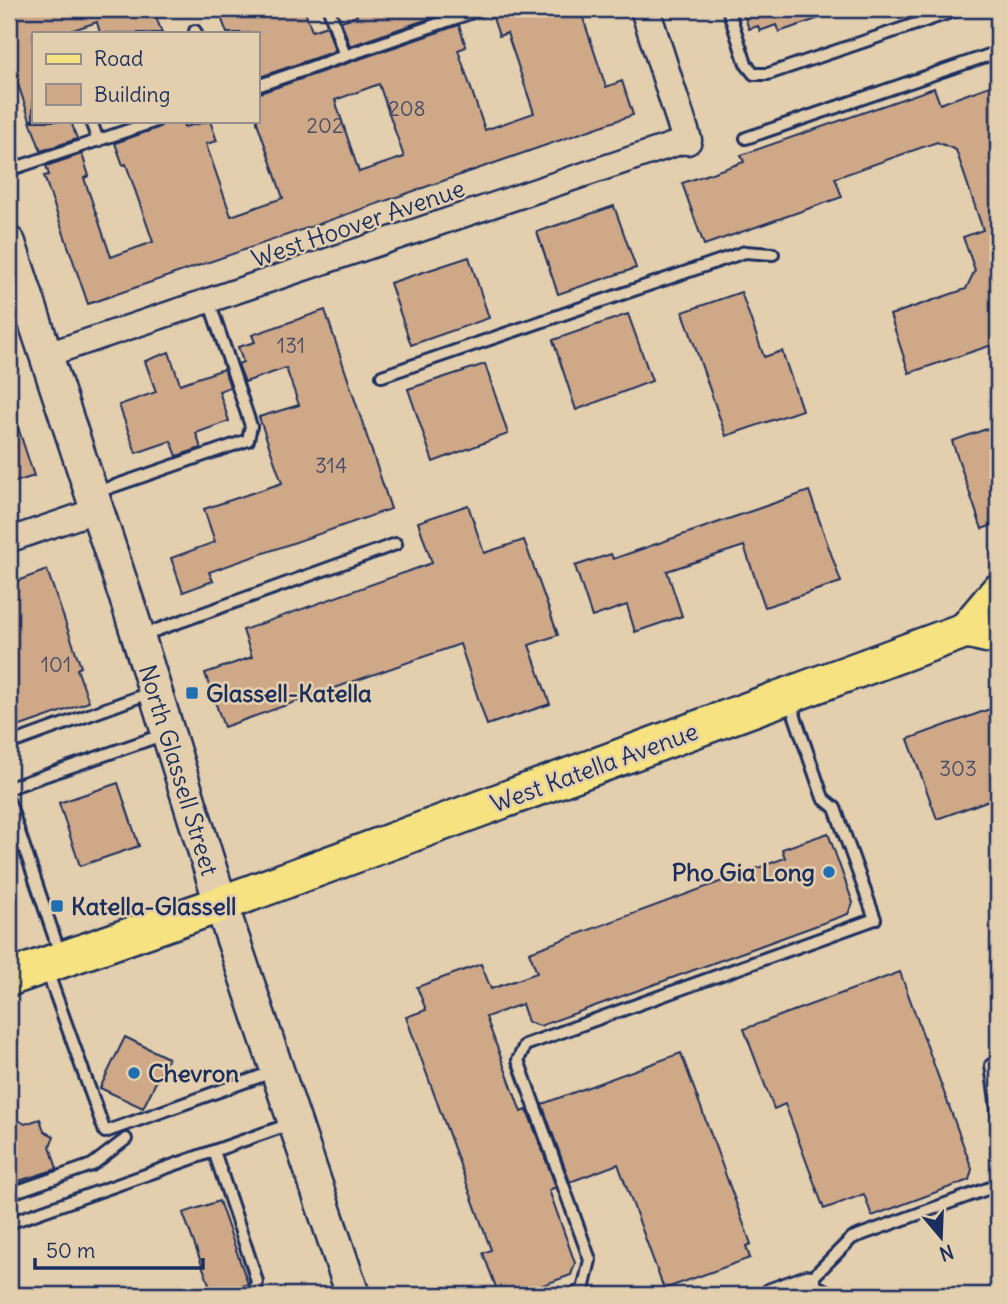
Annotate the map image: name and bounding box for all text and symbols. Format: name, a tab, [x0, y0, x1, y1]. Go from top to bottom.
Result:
legend	[32, 32, 259, 122]
text: Road	[94, 45, 143, 72]
text: Building	[94, 81, 170, 108]
house number: 208	[388, 95, 426, 122]
house number: 202	[307, 112, 343, 139]
street label: West Hoover Avenue	[248, 172, 468, 274]
house number: 131	[277, 332, 305, 359]
house number: 314	[315, 452, 347, 479]
house number: 101	[41, 651, 71, 678]
street label: North Glassell Street	[133, 661, 225, 879]
place label: Glassell-Katella	[206, 678, 372, 708]
marker: Glassell-Katella	[184, 685, 200, 701]
street label: West Katella Avenue	[486, 716, 702, 818]
house number: 303	[939, 755, 977, 782]
place label: Pho Gia Long	[672, 857, 815, 887]
marker: Pho Gia Long	[821, 864, 837, 880]
place label: Katella-Glassell	[71, 891, 236, 921]
marker: Katella-Glassell	[49, 898, 65, 914]
place label: Chevron	[148, 1058, 239, 1088]
marker: Chevron	[126, 1065, 142, 1081]
north arrow	[906, 1202, 976, 1272]
scale bar	[35, 1227, 203, 1271]
text: 50 m	[46, 1237, 95, 1264]
text: N	[936, 1240, 957, 1267]

